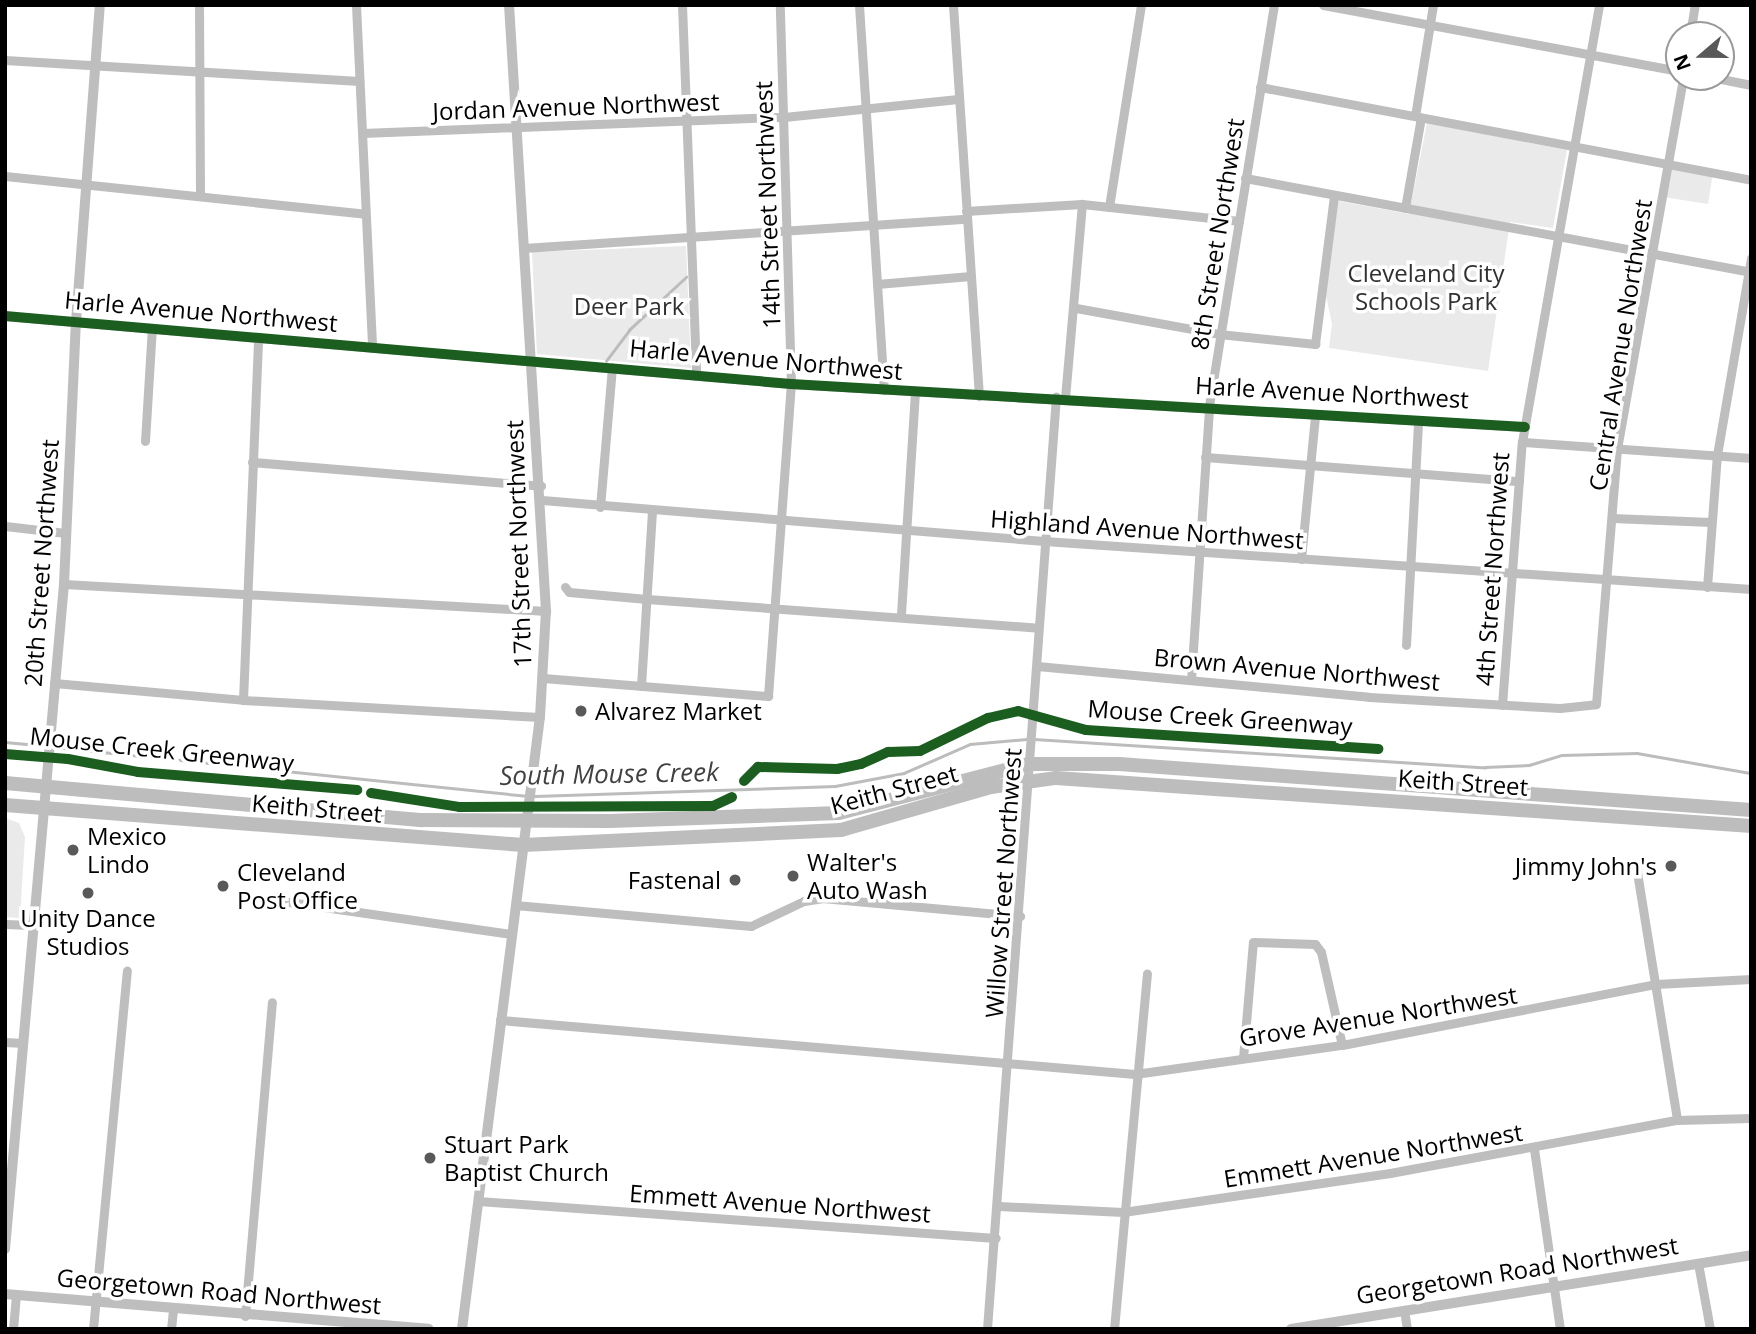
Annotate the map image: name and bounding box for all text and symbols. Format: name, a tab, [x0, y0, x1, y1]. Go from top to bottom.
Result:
north arrow	[1665, 21, 1735, 91]
text: N	[1667, 51, 1697, 74]
street label: 14th Street Northwest	[748, 81, 786, 329]
street label: Jordan Avenue Northwest	[432, 87, 720, 125]
street label: 8th Street Northwest	[1184, 116, 1250, 352]
street label: Central Avenue Northwest	[1583, 197, 1657, 493]
park label: Cleveland City Schools Park	[1348, 259, 1504, 315]
street label: Harle Avenue Northwest	[63, 285, 339, 337]
park label: Deer Park	[574, 292, 684, 320]
street label: Harle Avenue Northwest	[628, 333, 904, 385]
street label: Harle Avenue Northwest	[1194, 370, 1470, 414]
street label: 17th Street Northwest	[499, 420, 537, 668]
street label: 20th Street Northwest	[18, 438, 64, 688]
street label: 4th Street Northwest	[1469, 451, 1515, 687]
street label: Highland Avenue Northwest	[989, 504, 1305, 554]
street label: Brown Avenue Northwest	[1153, 642, 1441, 696]
street label: Mouse Creek Greenway	[1087, 693, 1353, 741]
place label: Alvarez Market	[595, 697, 762, 725]
marker: Alvarez Market	[573, 703, 589, 719]
street label: Mouse Creek Greenway	[28, 721, 296, 777]
street label: Willow Street Northwest	[979, 747, 1027, 1019]
water label: South Mouse Creek	[499, 756, 719, 792]
street label: Keith Street	[827, 758, 961, 820]
street label: Keith Street	[1397, 763, 1529, 801]
street label: Keith Street	[251, 788, 383, 828]
place label: Mexico Lindo	[87, 822, 167, 878]
marker: Mexico Lindo	[65, 842, 81, 858]
place label: Walter's Auto Wash	[807, 848, 928, 904]
place label: Jimmy John's	[1515, 852, 1657, 880]
place label: Cleveland Post Office	[237, 858, 358, 914]
marker: Jimmy John's	[1663, 858, 1679, 874]
place label: Fastenal	[628, 866, 721, 894]
marker: Walter's Auto Wash	[785, 868, 801, 884]
marker: Fastenal	[727, 872, 743, 888]
marker: Cleveland Post Office	[215, 878, 231, 894]
marker: Unity Dance Studios	[80, 885, 96, 901]
place label: Unity Dance Studios	[20, 904, 156, 960]
street label: Grove Avenue Northwest	[1237, 980, 1519, 1052]
street label: Emmett Avenue Northwest	[1222, 1117, 1524, 1193]
place label: Stuart Park Baptist Church	[444, 1130, 609, 1186]
marker: Stuart Park Baptist Church	[422, 1150, 438, 1166]
street label: Emmett Avenue Northwest	[628, 1178, 932, 1228]
street label: Georgetown Road Northwest	[1354, 1230, 1680, 1310]
street label: Georgetown Road Northwest	[56, 1262, 382, 1320]

